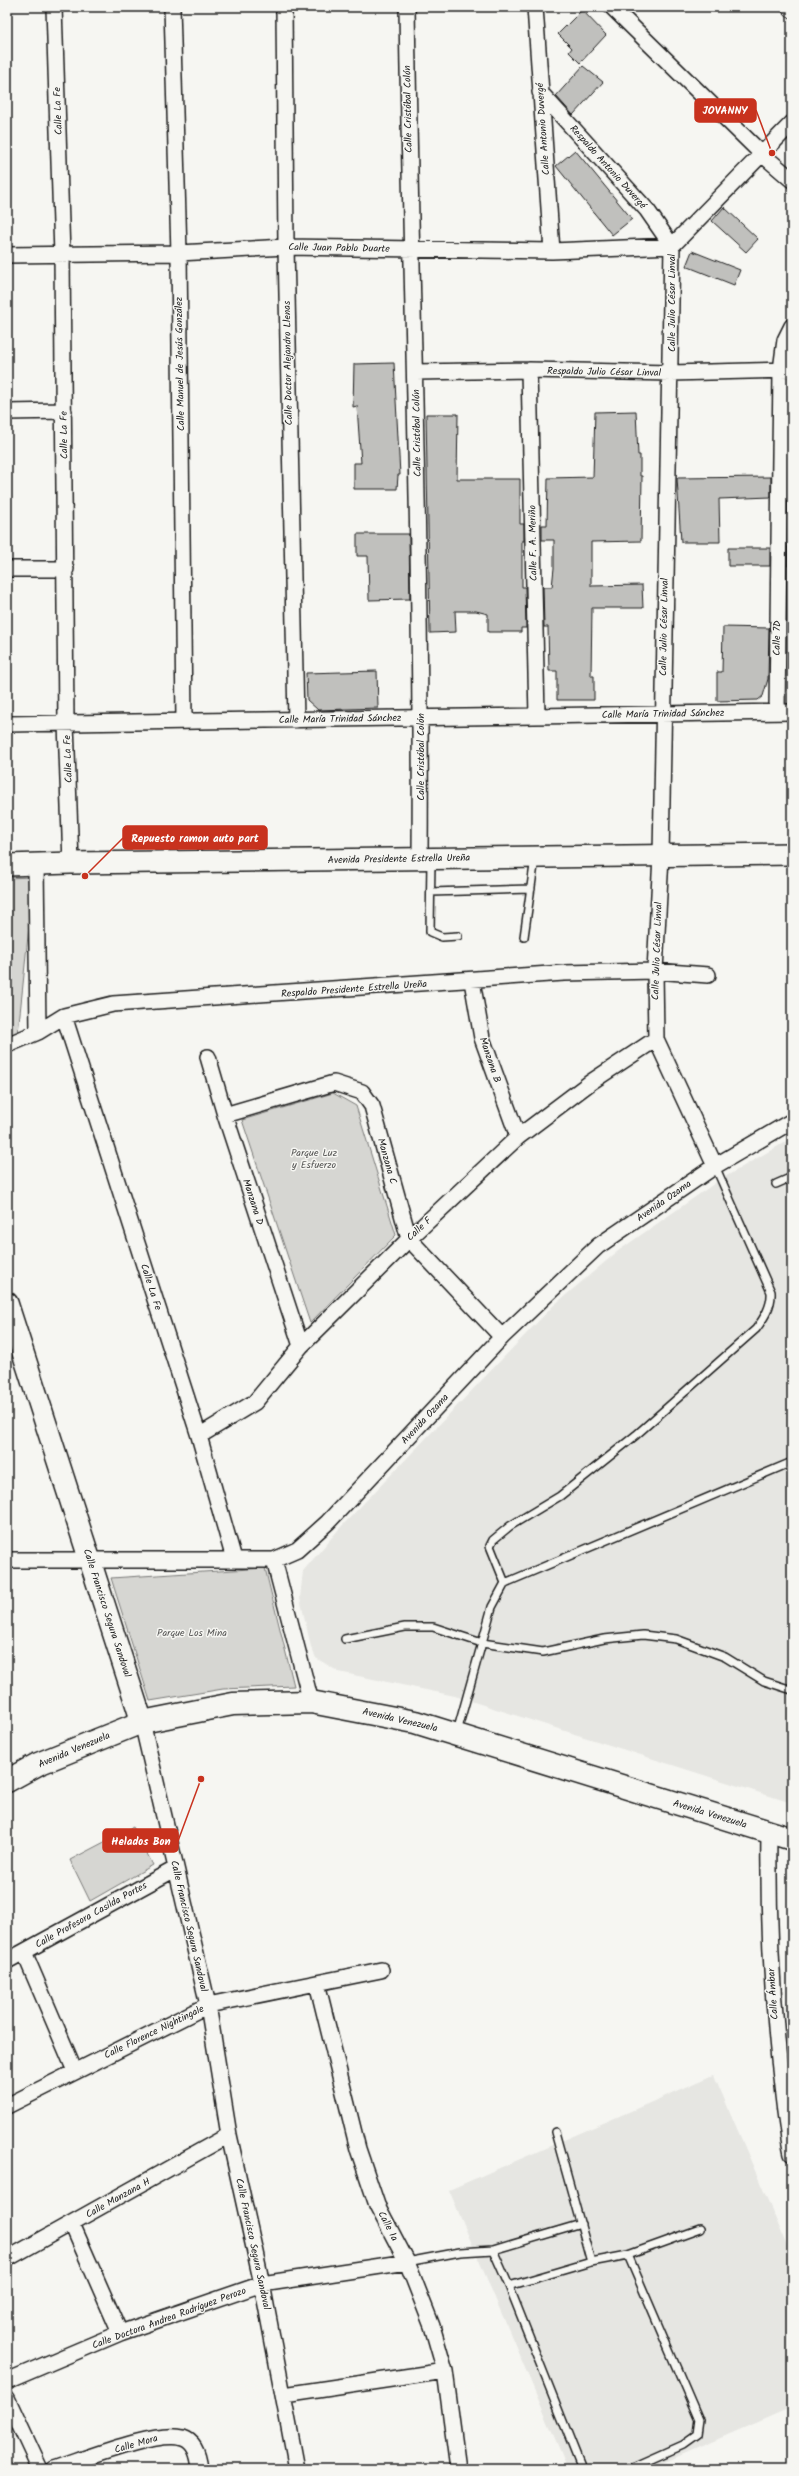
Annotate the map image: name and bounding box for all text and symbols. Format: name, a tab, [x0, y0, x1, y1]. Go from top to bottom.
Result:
street label: Calle Cristóbal Colón	[399, 65, 417, 153]
street label: Calle Antonio Duvergé	[532, 82, 554, 176]
street label: Calle La Fe	[49, 86, 67, 135]
callout: JOVANNY	[695, 99, 756, 122]
text: JOVANNY	[703, 102, 748, 120]
street label: Respaldo Antonio Duvergé	[566, 121, 651, 213]
street label: Calle Juan Pablo Duarte	[288, 239, 390, 257]
street label: Calle Julio César Linval	[664, 253, 680, 352]
street label: Calle Manuel de Jesús González	[171, 296, 189, 431]
street label: Calle Doctor Alejandro Llenas	[279, 300, 297, 425]
street label: Respaldo Julio César Linval	[547, 363, 662, 381]
street label: Calle Cristóbal Colón	[408, 389, 426, 477]
street label: Calle La Fe	[56, 410, 72, 459]
street label: Calle F. A. Meriño	[524, 504, 542, 581]
street label: Calle Julio César Linval	[655, 577, 673, 676]
street label: Calle 7D	[769, 620, 785, 656]
street label: Calle María Trinidad Sánchez	[602, 705, 725, 723]
street label: Calle María Trinidad Sánchez	[279, 710, 402, 728]
street label: Calle Cristóbal Colón	[413, 713, 429, 801]
street label: Calle La Fe	[59, 734, 77, 783]
callout: Repuesto ramon auto part	[123, 826, 267, 849]
text: Repuesto ramon auto part	[131, 830, 260, 848]
street label: Avenida Presidente Estrella Ureña	[328, 850, 471, 868]
street label: Calle Julio César Linval	[647, 901, 667, 1000]
street label: Respaldo Presidente Estrella Ureña	[280, 976, 428, 1002]
street label: Manzana B	[475, 1035, 505, 1085]
street label: Manzana C	[373, 1136, 401, 1186]
park label: Parque Luz y Esfuerzo	[291, 1145, 338, 1173]
street label: Avenida Ozama	[633, 1176, 695, 1226]
street label: Manzana D	[238, 1177, 268, 1228]
street label: Calle F	[403, 1213, 436, 1245]
street label: Calle La Fe	[136, 1262, 166, 1313]
street label: Avenida Ozama	[397, 1390, 453, 1448]
street label: Calle Francisco Segura Sandoval	[79, 1547, 136, 1680]
park label: Parque Los Mina	[157, 1625, 227, 1641]
street label: Avenida Venezuela	[361, 1704, 439, 1736]
street label: Avenida Venezuela	[36, 1728, 113, 1772]
street label: Avenida Venezuela	[671, 1795, 749, 1833]
callout: Helados Bon	[103, 1829, 178, 1852]
text: Helados Bon	[111, 1833, 171, 1851]
street label: Calle Francisco Segura Sandoval	[166, 1859, 212, 1994]
street label: Calle Profesora Casilda Portes	[32, 1877, 151, 1952]
street label: Calle Ámbar	[763, 1967, 783, 2020]
street label: Calle Florence Nightingale	[101, 2001, 207, 2063]
street label: Calle Manzana H	[83, 2173, 154, 2222]
street label: Calle Francisco Segura Sandoval	[231, 2177, 275, 2312]
street label: Calle 1a	[374, 2208, 403, 2244]
street label: Calle Doctora Andrea Rodríguez Perozo	[90, 2282, 249, 2353]
street label: Calle Mora	[112, 2430, 160, 2458]

